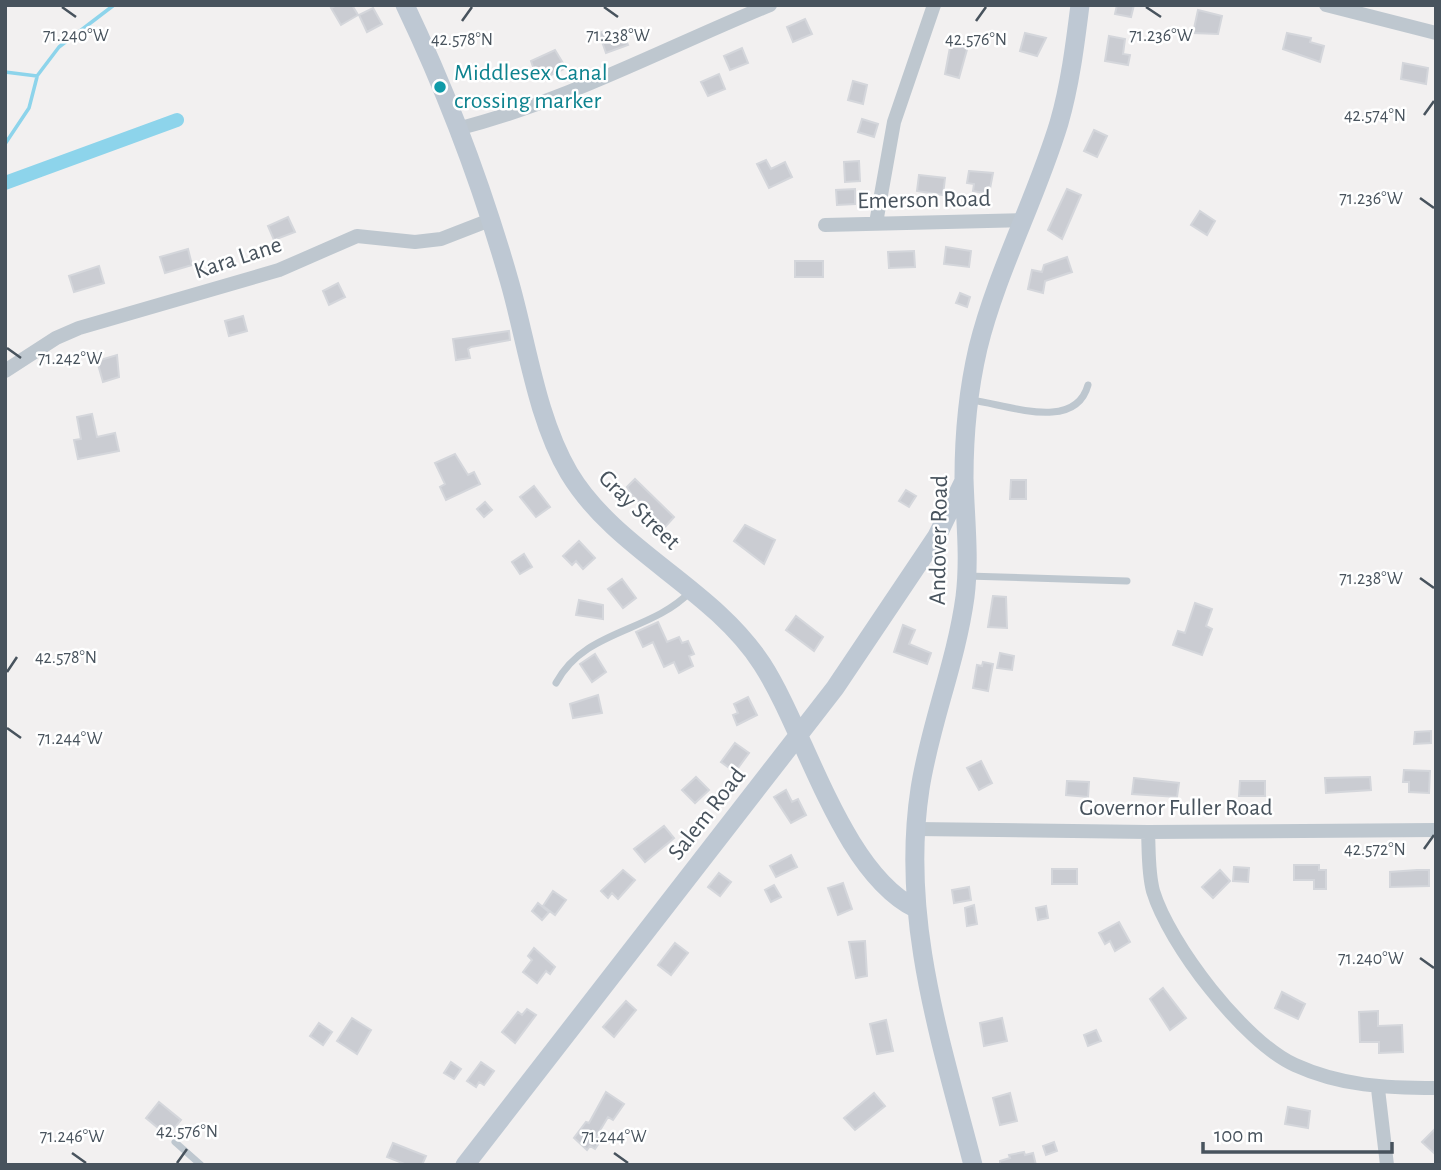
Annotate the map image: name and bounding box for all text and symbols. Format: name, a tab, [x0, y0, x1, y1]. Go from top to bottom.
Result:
text: 71.240°W	[43, 27, 109, 45]
text: 71.238°W	[586, 27, 650, 45]
text: 71.236°W	[1129, 27, 1193, 45]
text: 42.578°N	[431, 31, 493, 49]
text: 42.576°N	[945, 31, 1007, 49]
place label: Middlesex Canal crossing marker	[454, 61, 608, 113]
marker: Middlesex Canal crossing marker	[432, 79, 448, 95]
text: 42.574°N	[1344, 107, 1406, 125]
street label: Emerson Road	[857, 187, 991, 213]
text: 71.236°W	[1339, 190, 1403, 208]
street label: Kara Lane	[191, 233, 285, 283]
text: 71.242°W	[38, 350, 102, 368]
street label: Gray Street	[594, 466, 685, 555]
street label: Andover Road	[926, 475, 952, 605]
text: 71.238°W	[1339, 570, 1403, 588]
text: 42.578°N	[35, 649, 97, 667]
text: 71.244°W	[38, 730, 102, 748]
street label: Salem Road	[664, 763, 750, 865]
street label: Governor Fuller Road	[1079, 796, 1273, 820]
text: 42.572°N	[1344, 841, 1406, 859]
text: 71.240°W	[1338, 950, 1404, 968]
scale bar	[1203, 1110, 1392, 1154]
text: 42.576°N	[156, 1123, 218, 1141]
text: 100 m	[1214, 1125, 1264, 1146]
text: 71.246°W	[40, 1128, 104, 1146]
text: 71.244°W	[582, 1128, 646, 1146]

